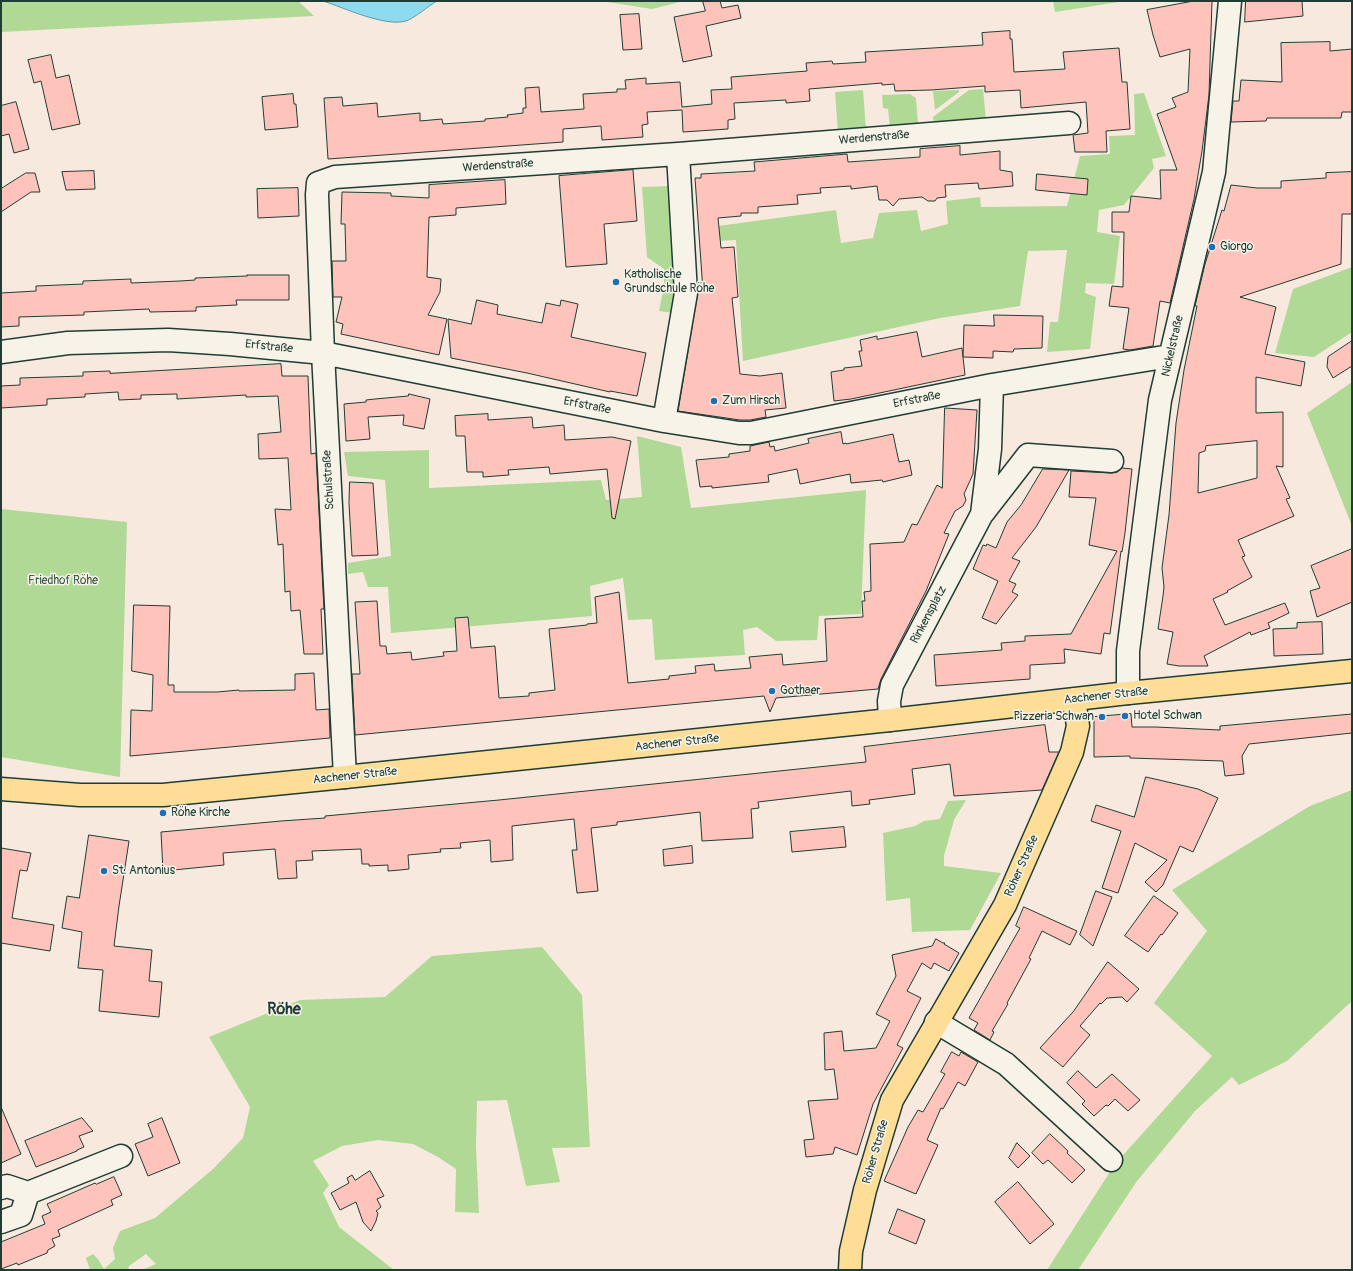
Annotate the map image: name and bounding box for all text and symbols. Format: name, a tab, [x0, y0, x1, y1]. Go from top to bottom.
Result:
street label: Werdenstraße	[838, 128, 910, 148]
street label: Werdenstraße	[462, 156, 534, 176]
place label: Giorgo	[1220, 240, 1253, 254]
marker: Giorgo	[1207, 242, 1217, 252]
place label: Katholische Grundschule Röhe	[624, 268, 715, 296]
marker: Katholische Grundschule Röhe	[611, 277, 621, 287]
street label: Nickelstraße	[1159, 314, 1187, 378]
street label: Erfstraße	[244, 337, 294, 357]
street label: Erfstraße	[892, 388, 942, 412]
street label: Erfstraße	[562, 394, 612, 418]
place label: Zum Hirsch	[722, 394, 780, 408]
marker: Zum Hirsch	[709, 396, 719, 406]
street label: Schulstraße	[320, 450, 338, 510]
park label: Friedhof Röhe	[28, 574, 98, 588]
street label: Rinkensplatz	[908, 584, 950, 646]
place label: Gothaer	[780, 684, 821, 698]
street label: Aachener Straße	[1063, 684, 1149, 708]
marker: Gothaer	[767, 686, 777, 696]
place label: Hotel Schwan	[1133, 709, 1202, 723]
place label: Pizzeria Schwan	[1013, 710, 1094, 724]
marker: Hotel Schwan	[1120, 711, 1130, 721]
marker: Pizzeria Schwan	[1097, 712, 1107, 722]
street label: Aachener Straße	[634, 731, 720, 755]
street label: Aachener Straße	[312, 764, 398, 788]
place label: Röhe Kirche	[171, 806, 230, 820]
marker: Röhe Kirche	[158, 808, 168, 818]
street label: Röher Straße	[1002, 833, 1042, 899]
place label: St. Antonius	[112, 864, 175, 878]
marker: St. Antonius	[99, 866, 109, 876]
district label: Röhe	[267, 1000, 301, 1020]
street label: Röher Straße	[860, 1118, 892, 1186]

